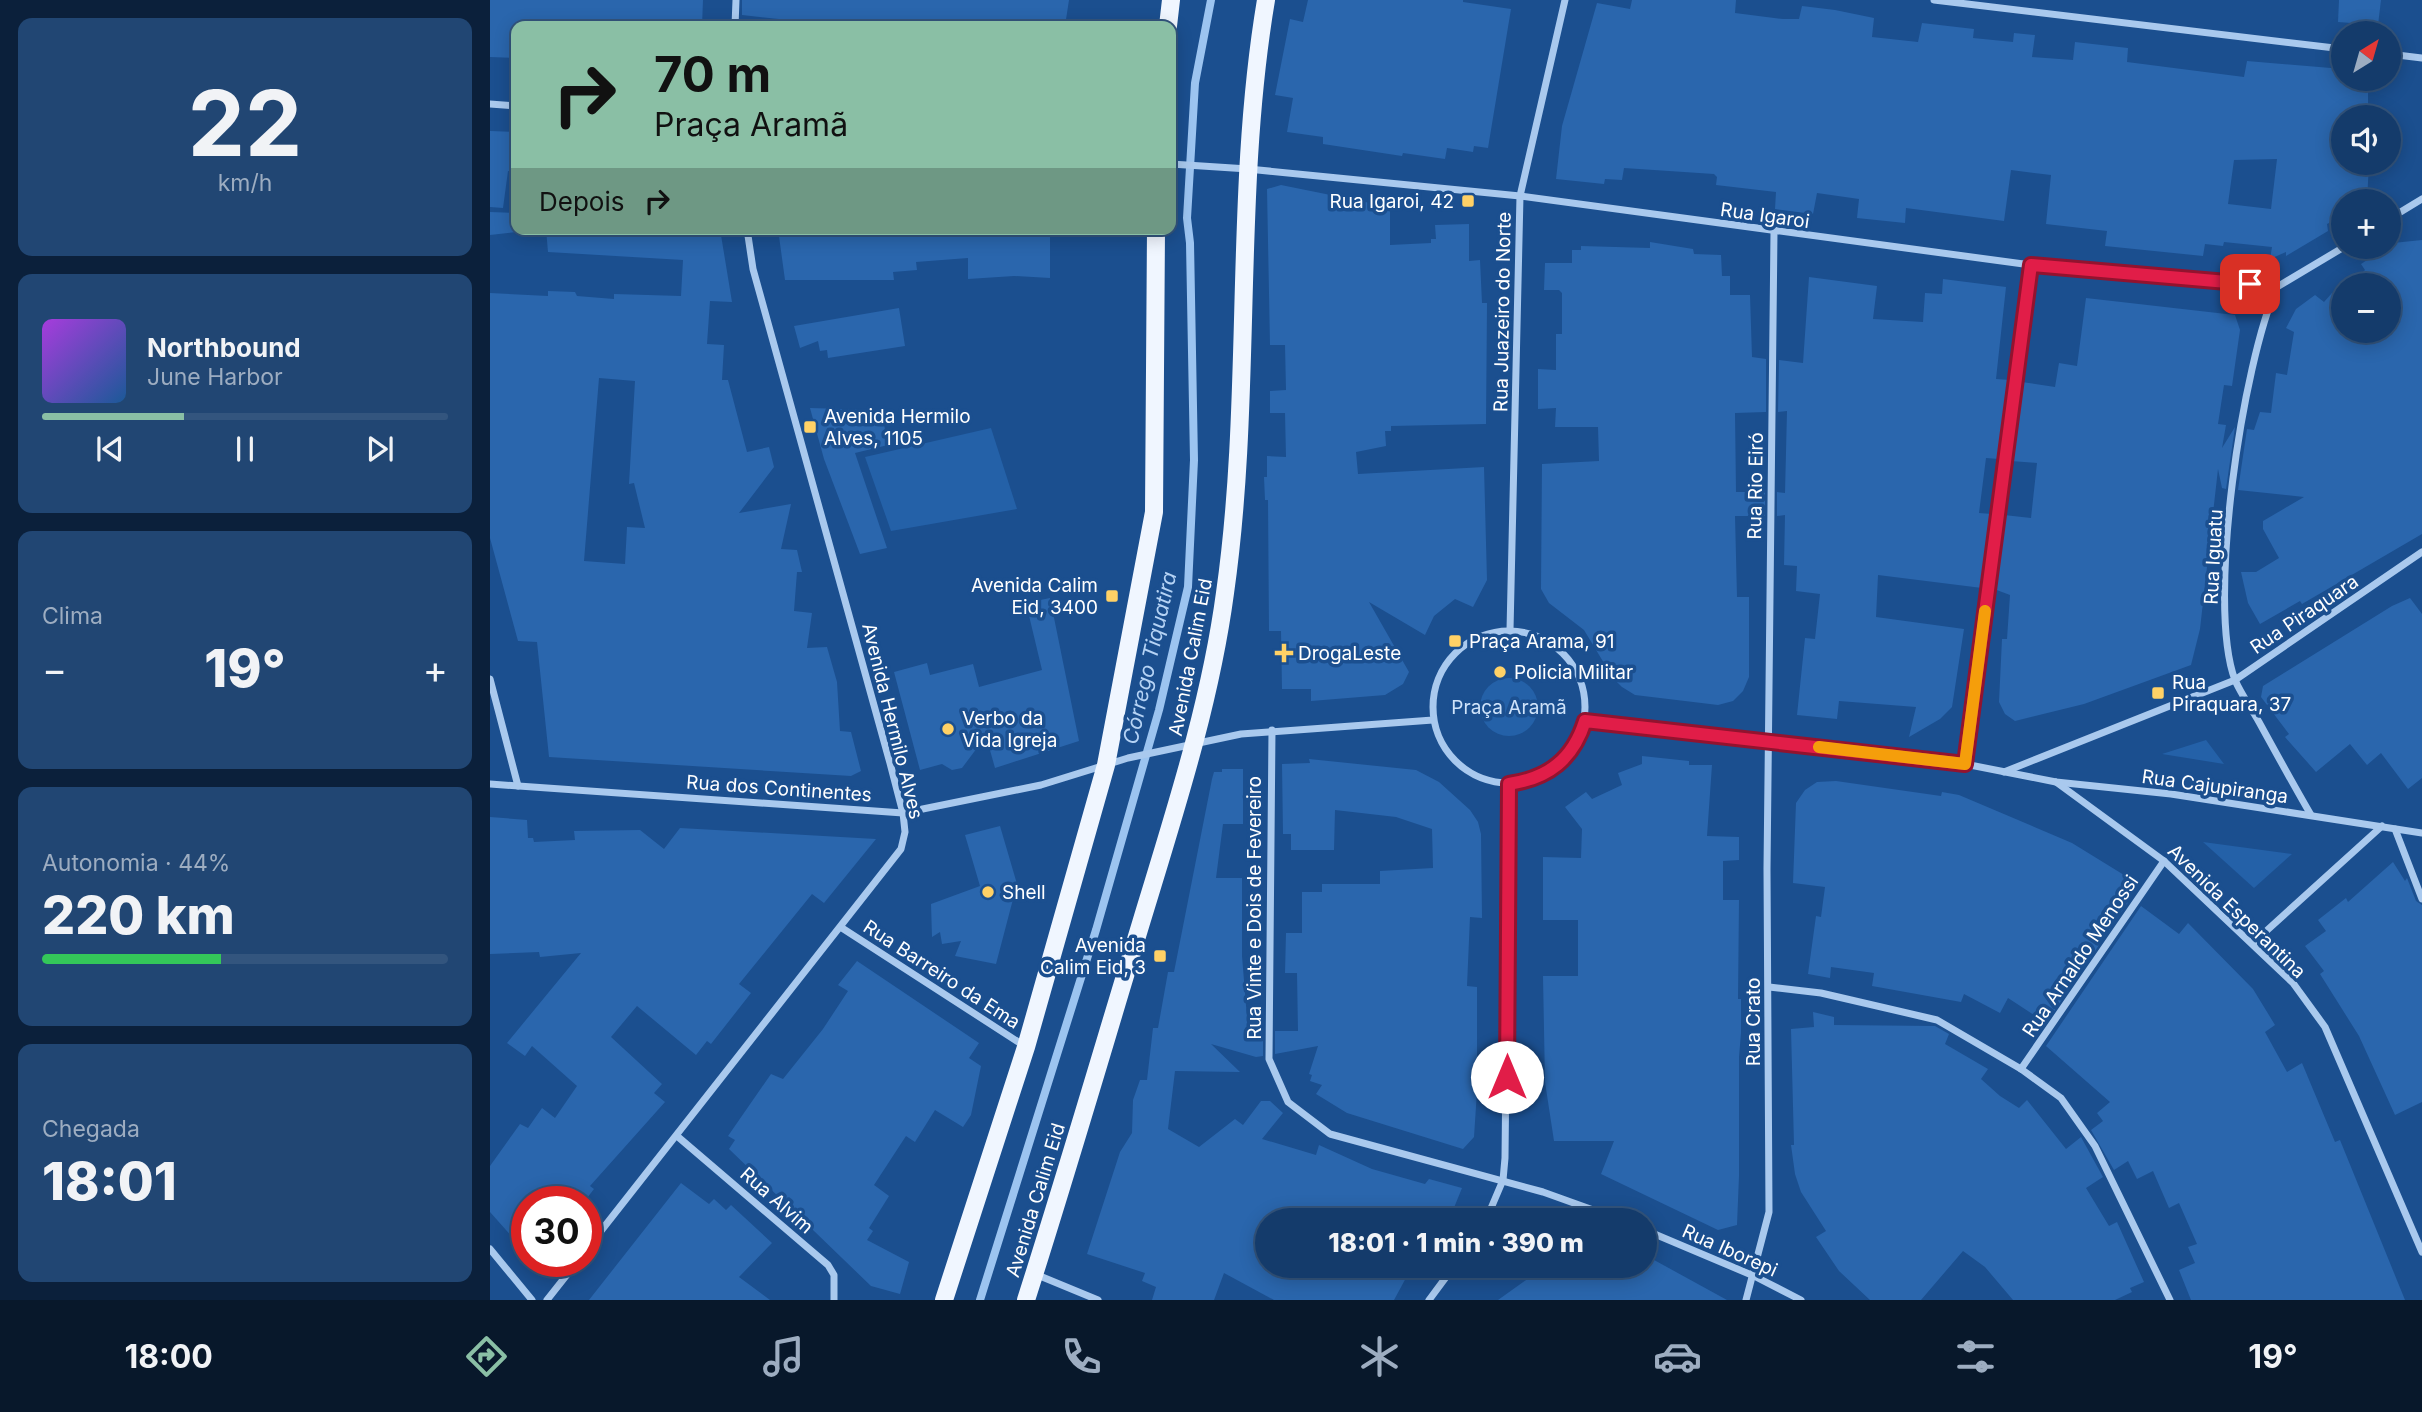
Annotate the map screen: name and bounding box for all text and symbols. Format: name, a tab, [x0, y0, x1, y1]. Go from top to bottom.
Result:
north arrow	[2331, 21, 2401, 91]
map controls	[2331, 21, 2401, 343]
text: 70 m	[654, 45, 771, 104]
icon: right	[539, 49, 630, 140]
text: 22	[188, 68, 302, 178]
text: Praça Aramã	[654, 105, 848, 144]
button: sound	[2331, 105, 2401, 175]
text: km/h	[218, 169, 272, 197]
icon: right	[638, 182, 676, 220]
text: Depois	[539, 186, 624, 217]
button: +	[2331, 189, 2401, 259]
place label: Rua Igaroi, 42	[1330, 190, 1454, 213]
marker: Rua Igaroi, 42	[1460, 193, 1476, 209]
street label: Rua Igaroi	[1719, 198, 1811, 233]
street label: Rua Juazeiro do Norte	[1489, 212, 1516, 412]
pin	[2220, 254, 2280, 314]
icon: arrive	[2231, 265, 2269, 303]
button: −	[2331, 273, 2401, 343]
text: Northbound	[147, 332, 301, 363]
text: June Harbor	[147, 363, 283, 391]
place label: Avenida Hermilo Alves, 1105	[824, 405, 971, 450]
marker: Avenida Hermilo Alves, 1105	[802, 419, 818, 435]
icon: previous	[91, 430, 129, 468]
icon: pause	[226, 430, 264, 468]
icon: next	[361, 430, 399, 468]
street label: Rua Rio Eiró	[1743, 432, 1768, 540]
street label: Rua Iguatu	[2200, 509, 2227, 605]
water label: Córrego Tiquatira	[1117, 569, 1182, 747]
street label: Rua Piraquara	[2246, 570, 2363, 659]
place label: Avenida Calim Eid, 3400	[971, 574, 1098, 619]
street label: Avenida Calim Eid	[1164, 576, 1217, 738]
marker: Avenida Calim Eid, 3400	[1104, 588, 1120, 604]
text: Clima	[42, 602, 103, 630]
street label: Avenida Hermilo Alves	[857, 621, 928, 821]
place label: Praça Arama, 91	[1469, 630, 1615, 653]
marker: Praça Arama, 91	[1447, 633, 1463, 649]
text: 19°	[204, 637, 286, 700]
place label: DrogaLeste	[1298, 642, 1401, 665]
marker: DrogaLeste	[1276, 645, 1292, 661]
text: −	[42, 646, 67, 692]
text: +	[423, 646, 448, 692]
place label: Policia Militar	[1514, 661, 1633, 684]
marker: Policia Militar	[1492, 664, 1508, 680]
place label: Rua Piraquara, 37	[2172, 671, 2291, 716]
marker: Rua Piraquara, 37	[2150, 685, 2166, 701]
park label: Praça Aramã	[1451, 696, 1567, 719]
place label: Verbo da Vida Igreja	[962, 707, 1057, 752]
marker: Verbo da Vida Igreja	[940, 721, 956, 737]
street label: Rua Cajupiranga	[2140, 765, 2290, 808]
street label: Rua dos Continentes	[685, 771, 872, 806]
street label: Rua Vinte e Dois de Fevereiro	[1243, 776, 1266, 1040]
street label: Avenida Esperantina	[2163, 840, 2310, 983]
text: Autonomia · 44%	[42, 849, 230, 877]
street label: Rua Arnaldo Menossi	[2018, 871, 2143, 1042]
place label: Shell	[1002, 881, 1046, 904]
text: 220 km	[42, 884, 235, 947]
marker: Shell	[980, 884, 996, 900]
street label: Rua Barreiro da Ema	[859, 915, 1025, 1034]
place label: Avenida Calim Eid, 3	[1040, 934, 1146, 979]
marker: Avenida Calim Eid, 3	[1152, 948, 1168, 964]
street label: Rua Crato	[1742, 978, 1765, 1066]
position arrow	[1470, 1040, 1544, 1114]
text: Chegada	[42, 1115, 140, 1143]
street label: Avenida Calim Eid	[1001, 1120, 1070, 1280]
text: 18:01	[42, 1150, 177, 1213]
street label: Rua Alvim	[735, 1162, 818, 1238]
speed limit sign: 30	[511, 1186, 602, 1277]
street label: Rua Iborepi	[1679, 1219, 1781, 1282]
text: 18:01 · 1 min · 390 m	[1328, 1227, 1584, 1258]
icon: directions	[462, 1332, 511, 1381]
icon: music	[759, 1332, 808, 1381]
icon: phone	[1057, 1332, 1106, 1381]
icon: climate	[1355, 1332, 1404, 1381]
icon: car	[1653, 1332, 1702, 1381]
icon: filters	[1951, 1332, 2000, 1381]
text: 18:00	[124, 1337, 213, 1376]
text: 19°	[2248, 1337, 2298, 1376]

